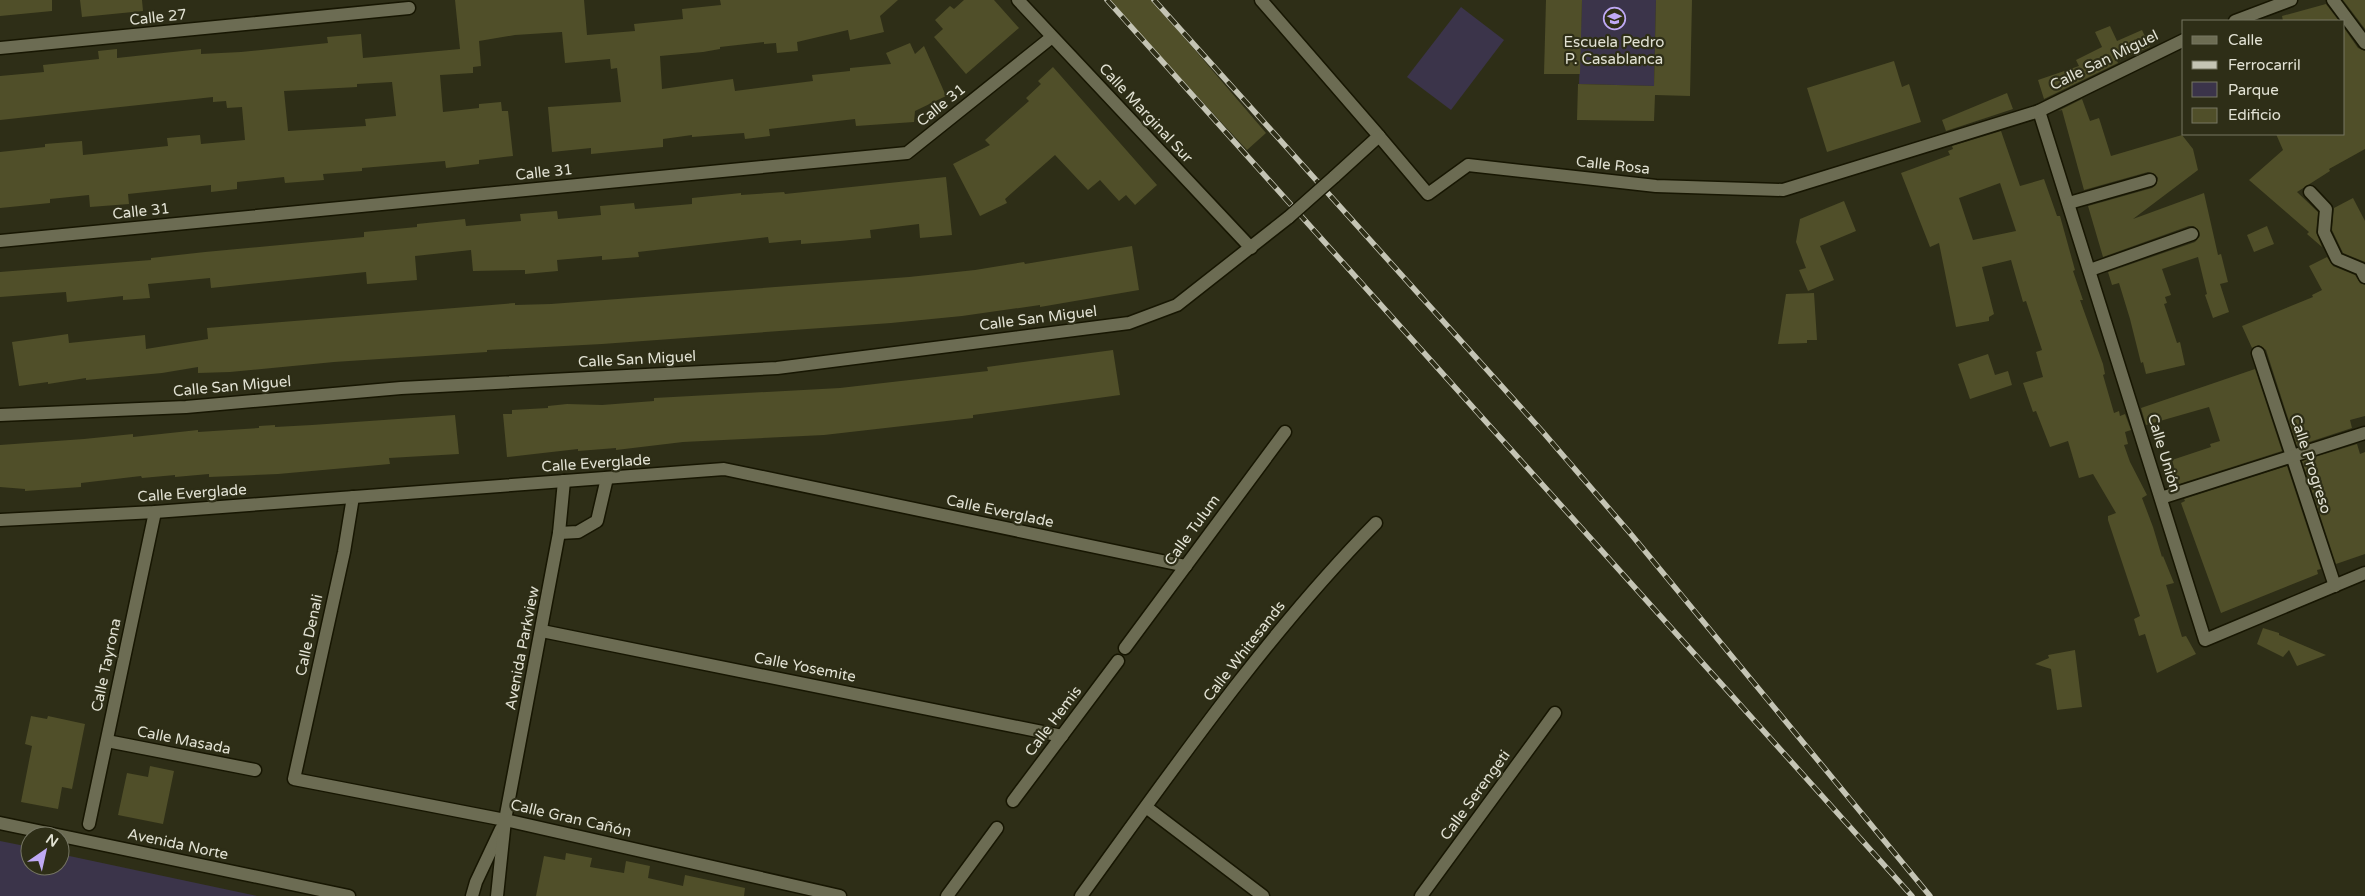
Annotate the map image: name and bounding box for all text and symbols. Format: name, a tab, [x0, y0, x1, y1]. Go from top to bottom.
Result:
street label: Calle 27	[128, 5, 188, 29]
school or university icon: Escuela Pedro P. Casablanca	[1602, 7, 1626, 31]
legend	[2182, 20, 2345, 135]
street label: Calle San Miguel	[2047, 26, 2161, 94]
text: Calle	[2228, 31, 2263, 49]
place label: Escuela Pedro P. Casablanca	[1564, 33, 1664, 68]
text: Ferrocarril	[2228, 56, 2301, 74]
street label: Calle Marginal Sur	[1095, 59, 1197, 167]
street label: Calle 31	[913, 80, 969, 130]
text: Parque	[2228, 81, 2279, 99]
text: Edificio	[2228, 106, 2281, 124]
street label: Calle Rosa	[1575, 152, 1651, 178]
street label: Calle 31	[514, 160, 574, 184]
street label: Calle 31	[111, 199, 171, 223]
street label: Calle San Miguel	[978, 302, 1098, 334]
street label: Calle San Miguel	[577, 347, 697, 371]
street label: Calle San Miguel	[172, 372, 292, 400]
street label: Calle Unión	[2144, 412, 2184, 494]
street label: Calle Progreso	[2287, 412, 2335, 516]
street label: Calle Everglade	[541, 450, 651, 476]
street label: Calle Everglade	[137, 480, 247, 506]
street label: Calle Everglade	[945, 491, 1055, 531]
street label: Calle Tulum	[1160, 491, 1224, 569]
street label: Avenida Parkview	[501, 584, 543, 711]
street label: Calle Denali	[292, 592, 326, 678]
street label: Calle Whitesands	[1199, 597, 1289, 705]
street label: Calle Tayrona	[87, 617, 125, 713]
street label: Calle Yosemite	[752, 648, 858, 686]
street label: Calle Hemis	[1021, 682, 1085, 760]
street label: Calle Masada	[136, 722, 232, 758]
street label: Calle Serengeti	[1436, 746, 1514, 844]
street label: Calle Gran Cañón	[509, 795, 633, 841]
street label: Avenida Norte	[126, 825, 230, 863]
north arrow	[20, 826, 70, 876]
text: N	[43, 830, 61, 851]

